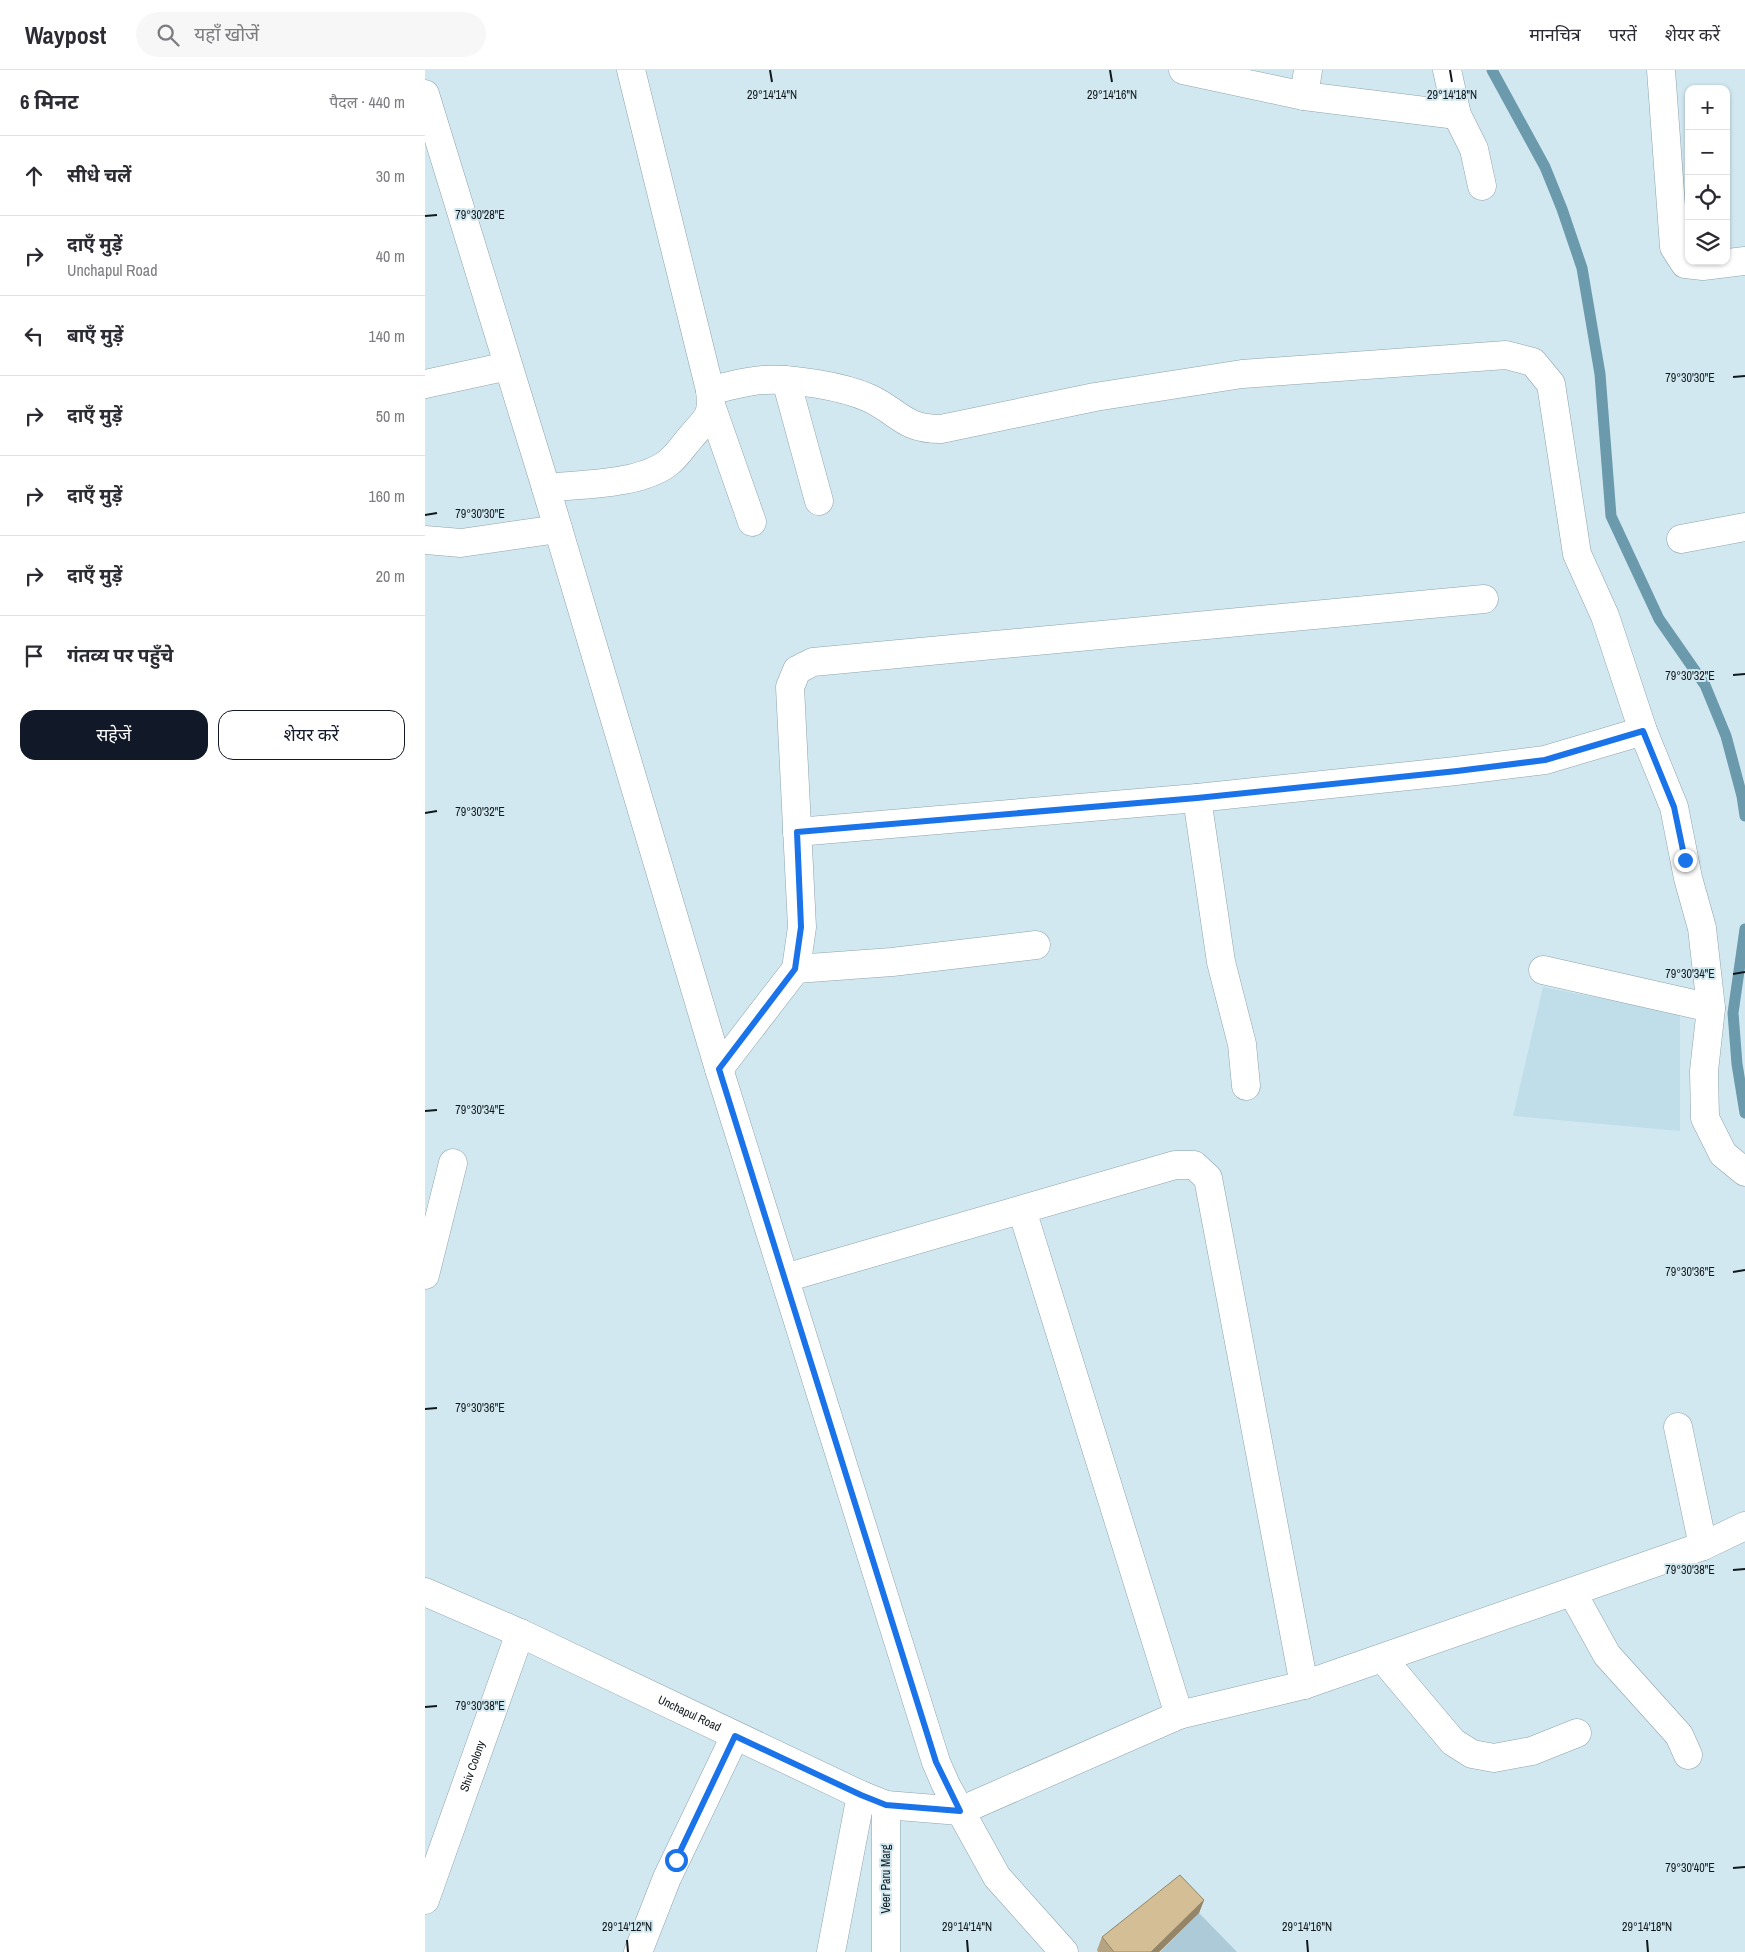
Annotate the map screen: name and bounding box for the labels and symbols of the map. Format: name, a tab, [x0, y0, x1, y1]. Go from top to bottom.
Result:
text: 29°14'14"N	[747, 87, 797, 103]
text: 29°14'16"N	[1087, 87, 1137, 103]
text: 29°14'18"N	[1427, 87, 1477, 103]
text: 79°30'28"E	[455, 207, 505, 223]
text: 79°30'30"E	[1665, 370, 1715, 386]
text: 79°30'30"E	[455, 506, 505, 522]
text: 79°30'32"E	[1665, 668, 1715, 684]
text: 79°30'32"E	[455, 804, 505, 820]
route end	[1674, 849, 1697, 872]
text: 79°30'34"E	[1665, 966, 1715, 982]
text: 79°30'34"E	[455, 1102, 505, 1118]
text: 79°30'36"E	[1665, 1264, 1715, 1280]
text: 79°30'36"E	[455, 1400, 505, 1416]
text: 79°30'38"E	[1665, 1562, 1715, 1578]
street label: Unchapul Road	[655, 1692, 724, 1735]
text: 79°30'38"E	[455, 1698, 505, 1714]
street label: Shiv Colony	[456, 1738, 489, 1794]
street label: Veer Paru Marg	[878, 1844, 894, 1913]
route start	[665, 1849, 688, 1872]
text: 79°30'40"E	[1665, 1860, 1715, 1876]
text: 29°14'12"N	[602, 1919, 652, 1935]
text: 29°14'14"N	[942, 1919, 992, 1935]
text: 29°14'16"N	[1282, 1919, 1332, 1935]
text: 29°14'18"N	[1622, 1919, 1672, 1935]

